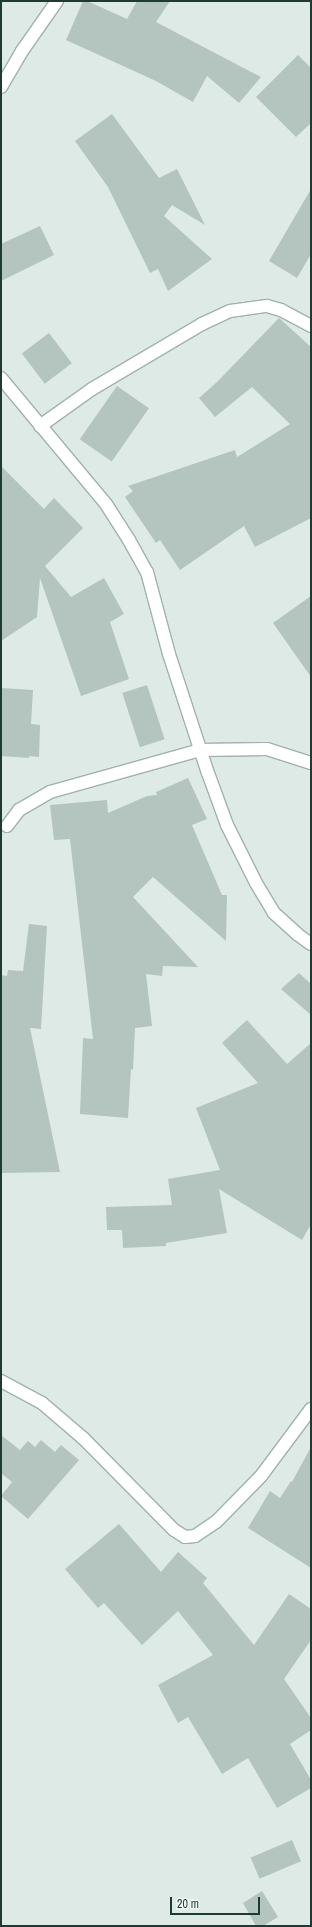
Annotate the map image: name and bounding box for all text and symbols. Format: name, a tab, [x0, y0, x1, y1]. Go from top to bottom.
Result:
scale bar	[172, 1889, 262, 1915]
text: 20 m	[177, 1896, 199, 1912]

